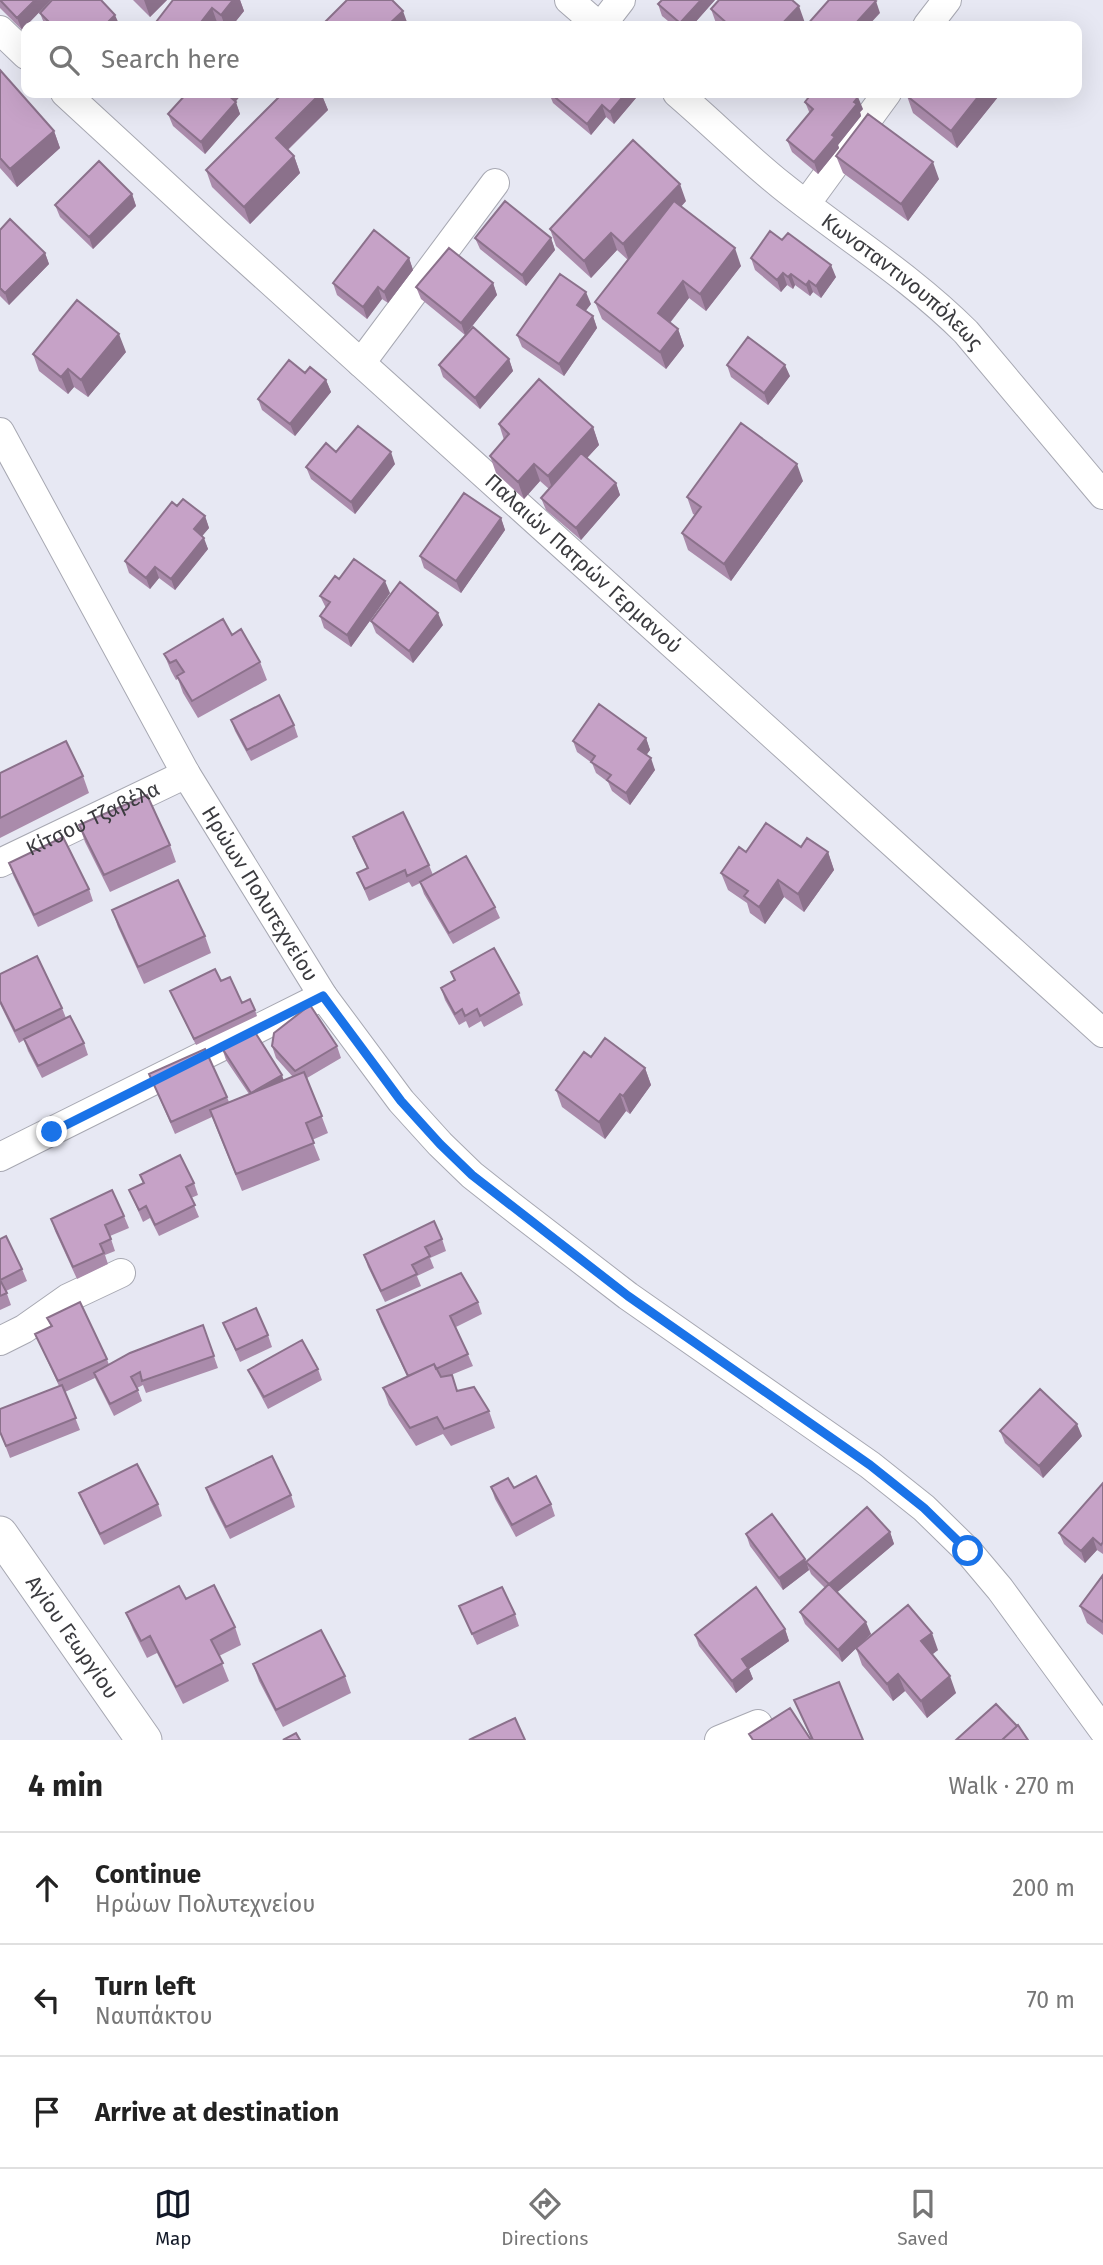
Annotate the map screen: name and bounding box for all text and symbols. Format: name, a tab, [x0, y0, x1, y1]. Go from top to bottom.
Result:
search box	[21, 21, 1082, 98]
icon: search	[45, 41, 83, 79]
text: Search here	[101, 44, 240, 75]
street label: Κωνσταντινουπόλεως	[816, 208, 989, 356]
street label: Παλαιών Πατρών Γερμανού	[479, 468, 687, 659]
street label: Κίτσου Τζαβέλα	[22, 776, 164, 862]
street label: Ηρώων Πολυτεχνείου	[196, 801, 324, 986]
route end	[36, 1116, 67, 1147]
route start	[952, 1535, 983, 1566]
street label: Αγίου Γεωργίου	[20, 1571, 124, 1704]
text: 4 min	[28, 1768, 103, 1804]
text: Walk · 270 m	[948, 1772, 1075, 1800]
text: Continue	[95, 1859, 201, 1890]
icon: ahead	[28, 1869, 66, 1907]
text: 200 m	[1012, 1874, 1075, 1902]
text: Ηρώων Πολυτεχνείου	[95, 1890, 315, 1918]
text: Turn left	[95, 1971, 196, 2002]
icon: left	[28, 1981, 66, 2019]
text: 70 m	[1026, 1986, 1075, 2014]
text: Ναυπάκτου	[95, 2002, 213, 2030]
icon: arrive	[28, 2093, 66, 2131]
text: Arrive at destination	[95, 2097, 339, 2128]
tab: Map	[154, 2185, 192, 2250]
tab: Directions	[501, 2185, 588, 2250]
tab: Saved	[897, 2185, 949, 2250]

